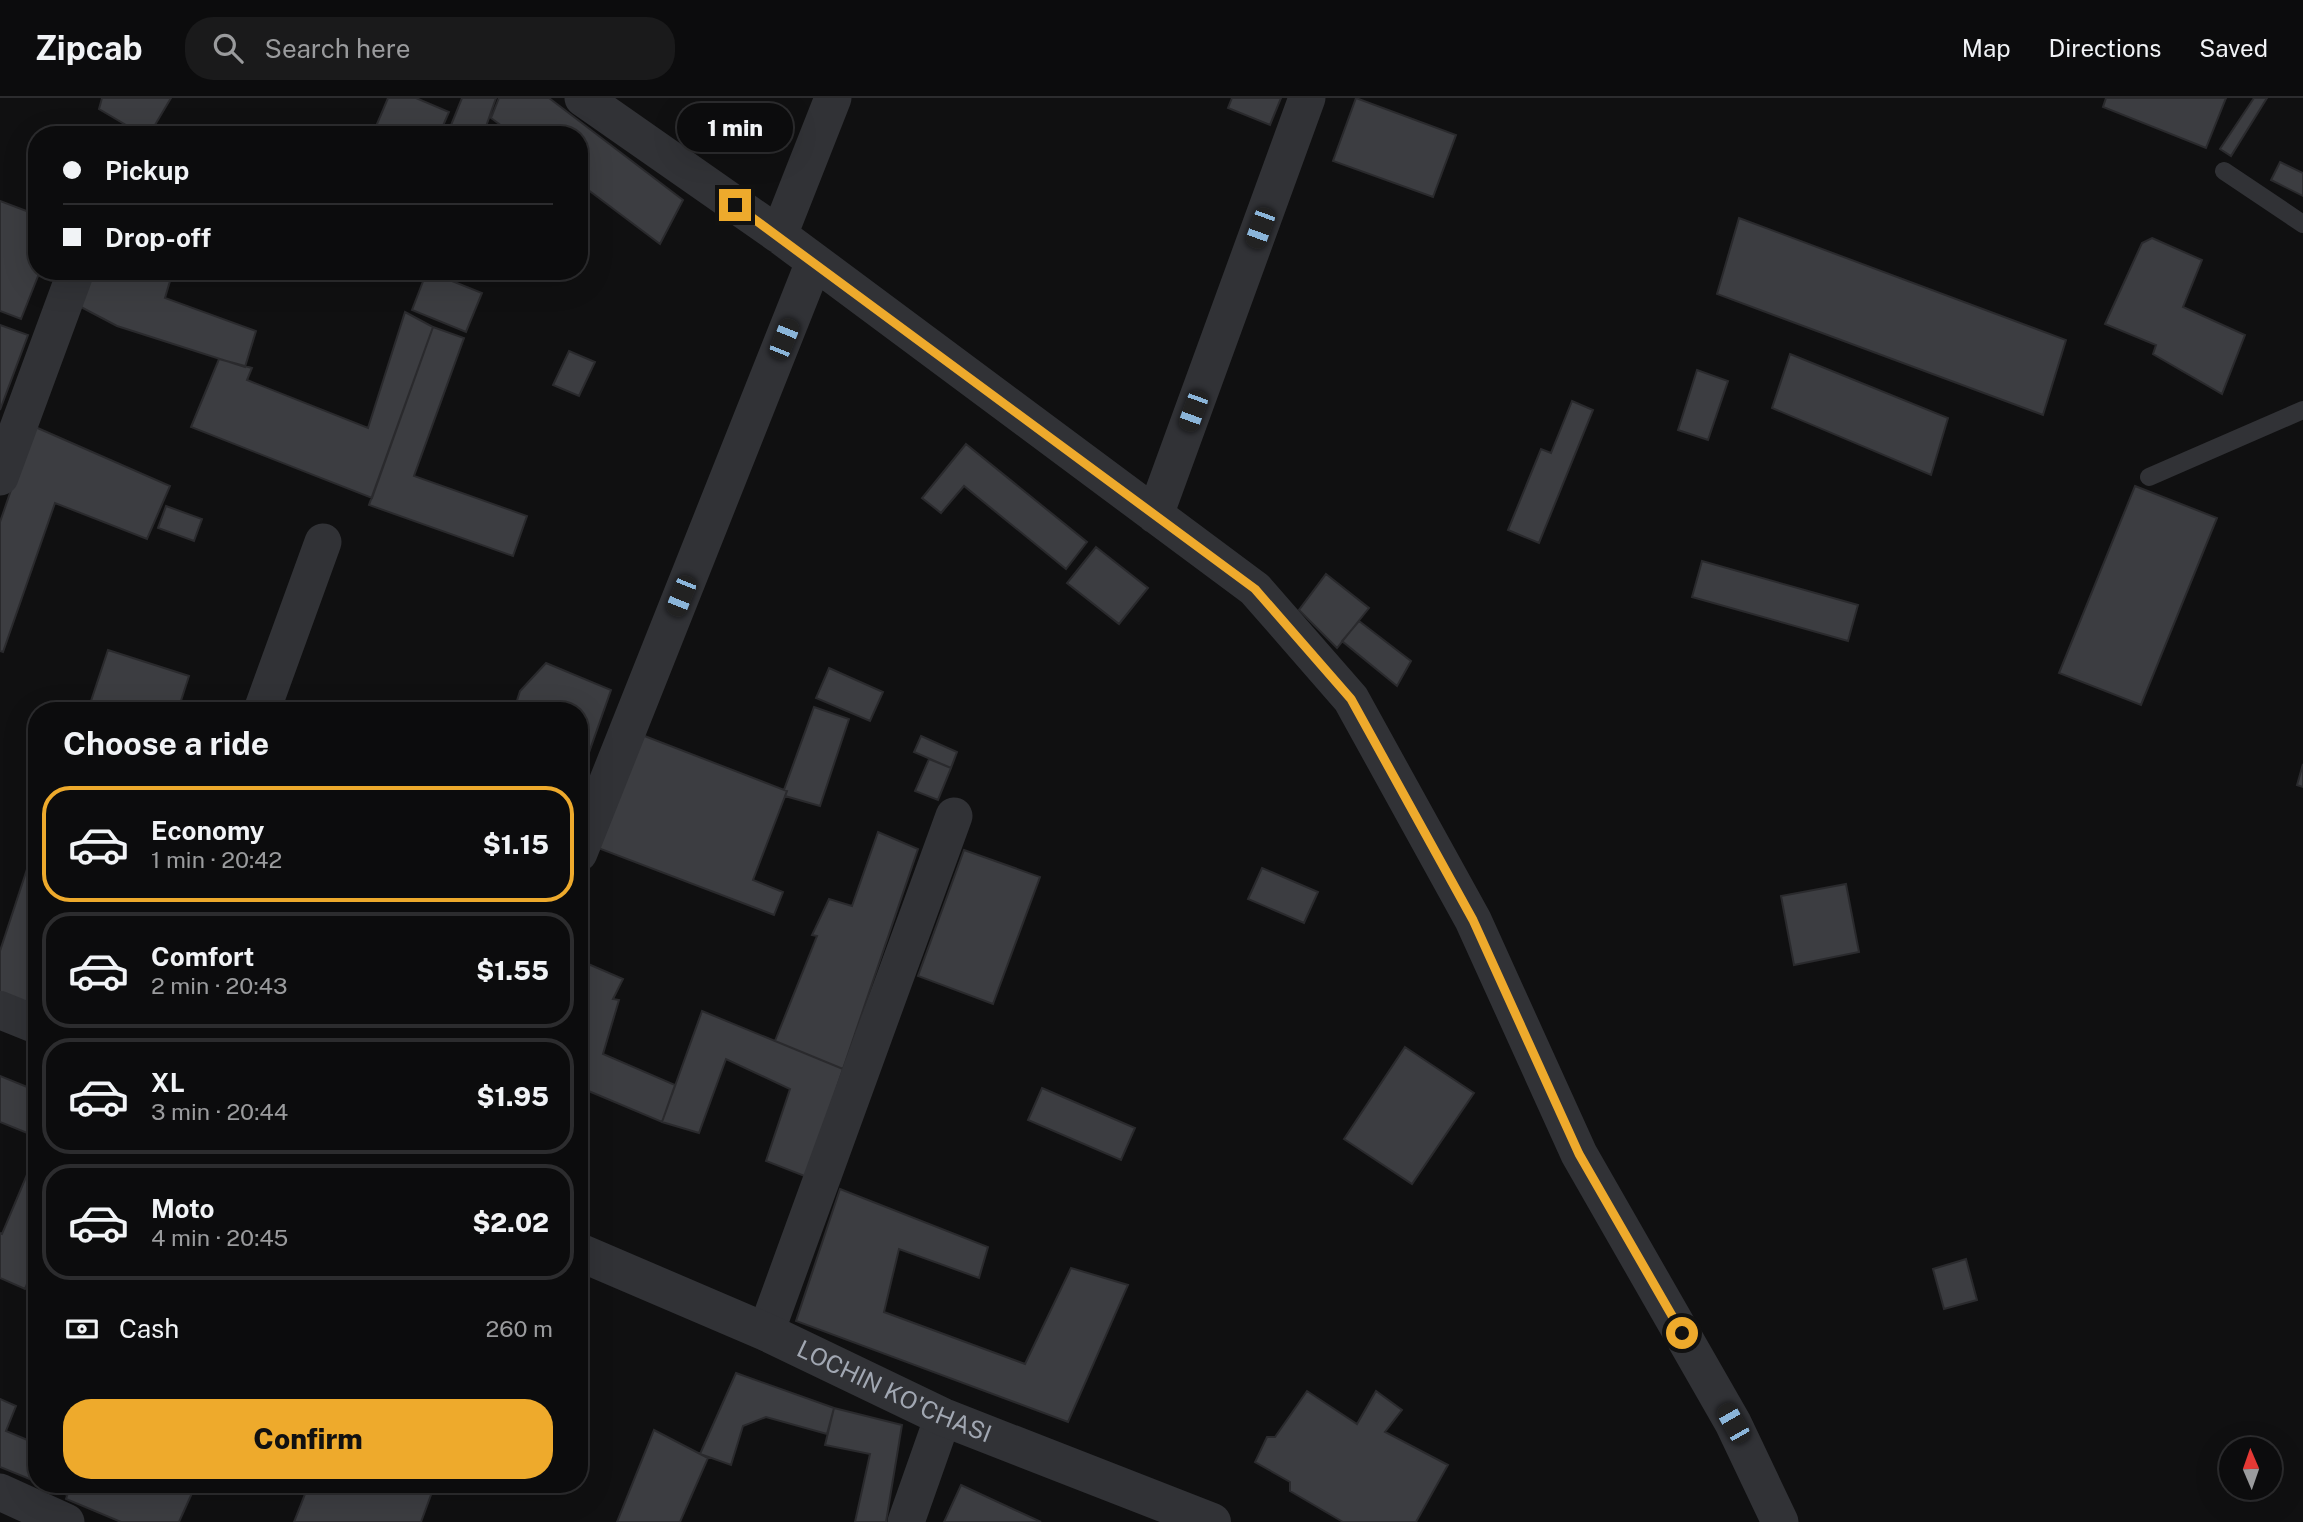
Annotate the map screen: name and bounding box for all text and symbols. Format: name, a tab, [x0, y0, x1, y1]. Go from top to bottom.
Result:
search box	[185, 17, 675, 80]
text: Zipcab	[35, 29, 143, 67]
icon: search	[209, 29, 247, 67]
text: Search here	[265, 33, 411, 64]
text: Map	[1962, 34, 2011, 62]
text: Directions	[2049, 34, 2161, 62]
text: Saved	[2199, 34, 2268, 62]
callout: 1 min	[677, 104, 793, 153]
text: 1 min	[707, 114, 763, 141]
text: Pickup	[105, 155, 189, 186]
route end	[719, 189, 751, 221]
car	[1243, 205, 1278, 251]
text: Drop-off	[105, 222, 211, 253]
car	[767, 316, 802, 362]
car	[1176, 388, 1211, 434]
car	[664, 573, 699, 619]
text: Choose a ride	[63, 725, 269, 762]
icon: car	[67, 813, 130, 876]
text: Economy	[151, 815, 264, 846]
text: $1.15	[483, 829, 549, 860]
text: 1 min · 20:42	[151, 846, 282, 873]
icon: car	[67, 939, 130, 1002]
text: Comfort	[151, 941, 254, 972]
text: $1.55	[476, 955, 549, 986]
text: 2 min · 20:43	[151, 972, 287, 999]
icon: car	[67, 1065, 130, 1128]
text: XL	[151, 1067, 185, 1098]
text: $1.95	[477, 1081, 549, 1112]
text: 3 min · 20:44	[151, 1098, 288, 1125]
icon: car	[67, 1191, 130, 1254]
text: Moto	[151, 1193, 214, 1224]
text: $2.02	[472, 1207, 549, 1238]
text: 4 min · 20:45	[151, 1224, 288, 1251]
icon: cash	[63, 1310, 101, 1348]
text: Cash	[119, 1313, 179, 1344]
text: 260 m	[486, 1315, 553, 1342]
route start	[1666, 1317, 1698, 1349]
street label: LOCHIN KO'CHASI	[793, 1334, 996, 1448]
button: Confirm	[63, 1399, 553, 1479]
car	[1714, 1400, 1753, 1446]
north arrow	[2219, 1437, 2282, 1500]
map controls	[2219, 1437, 2282, 1500]

